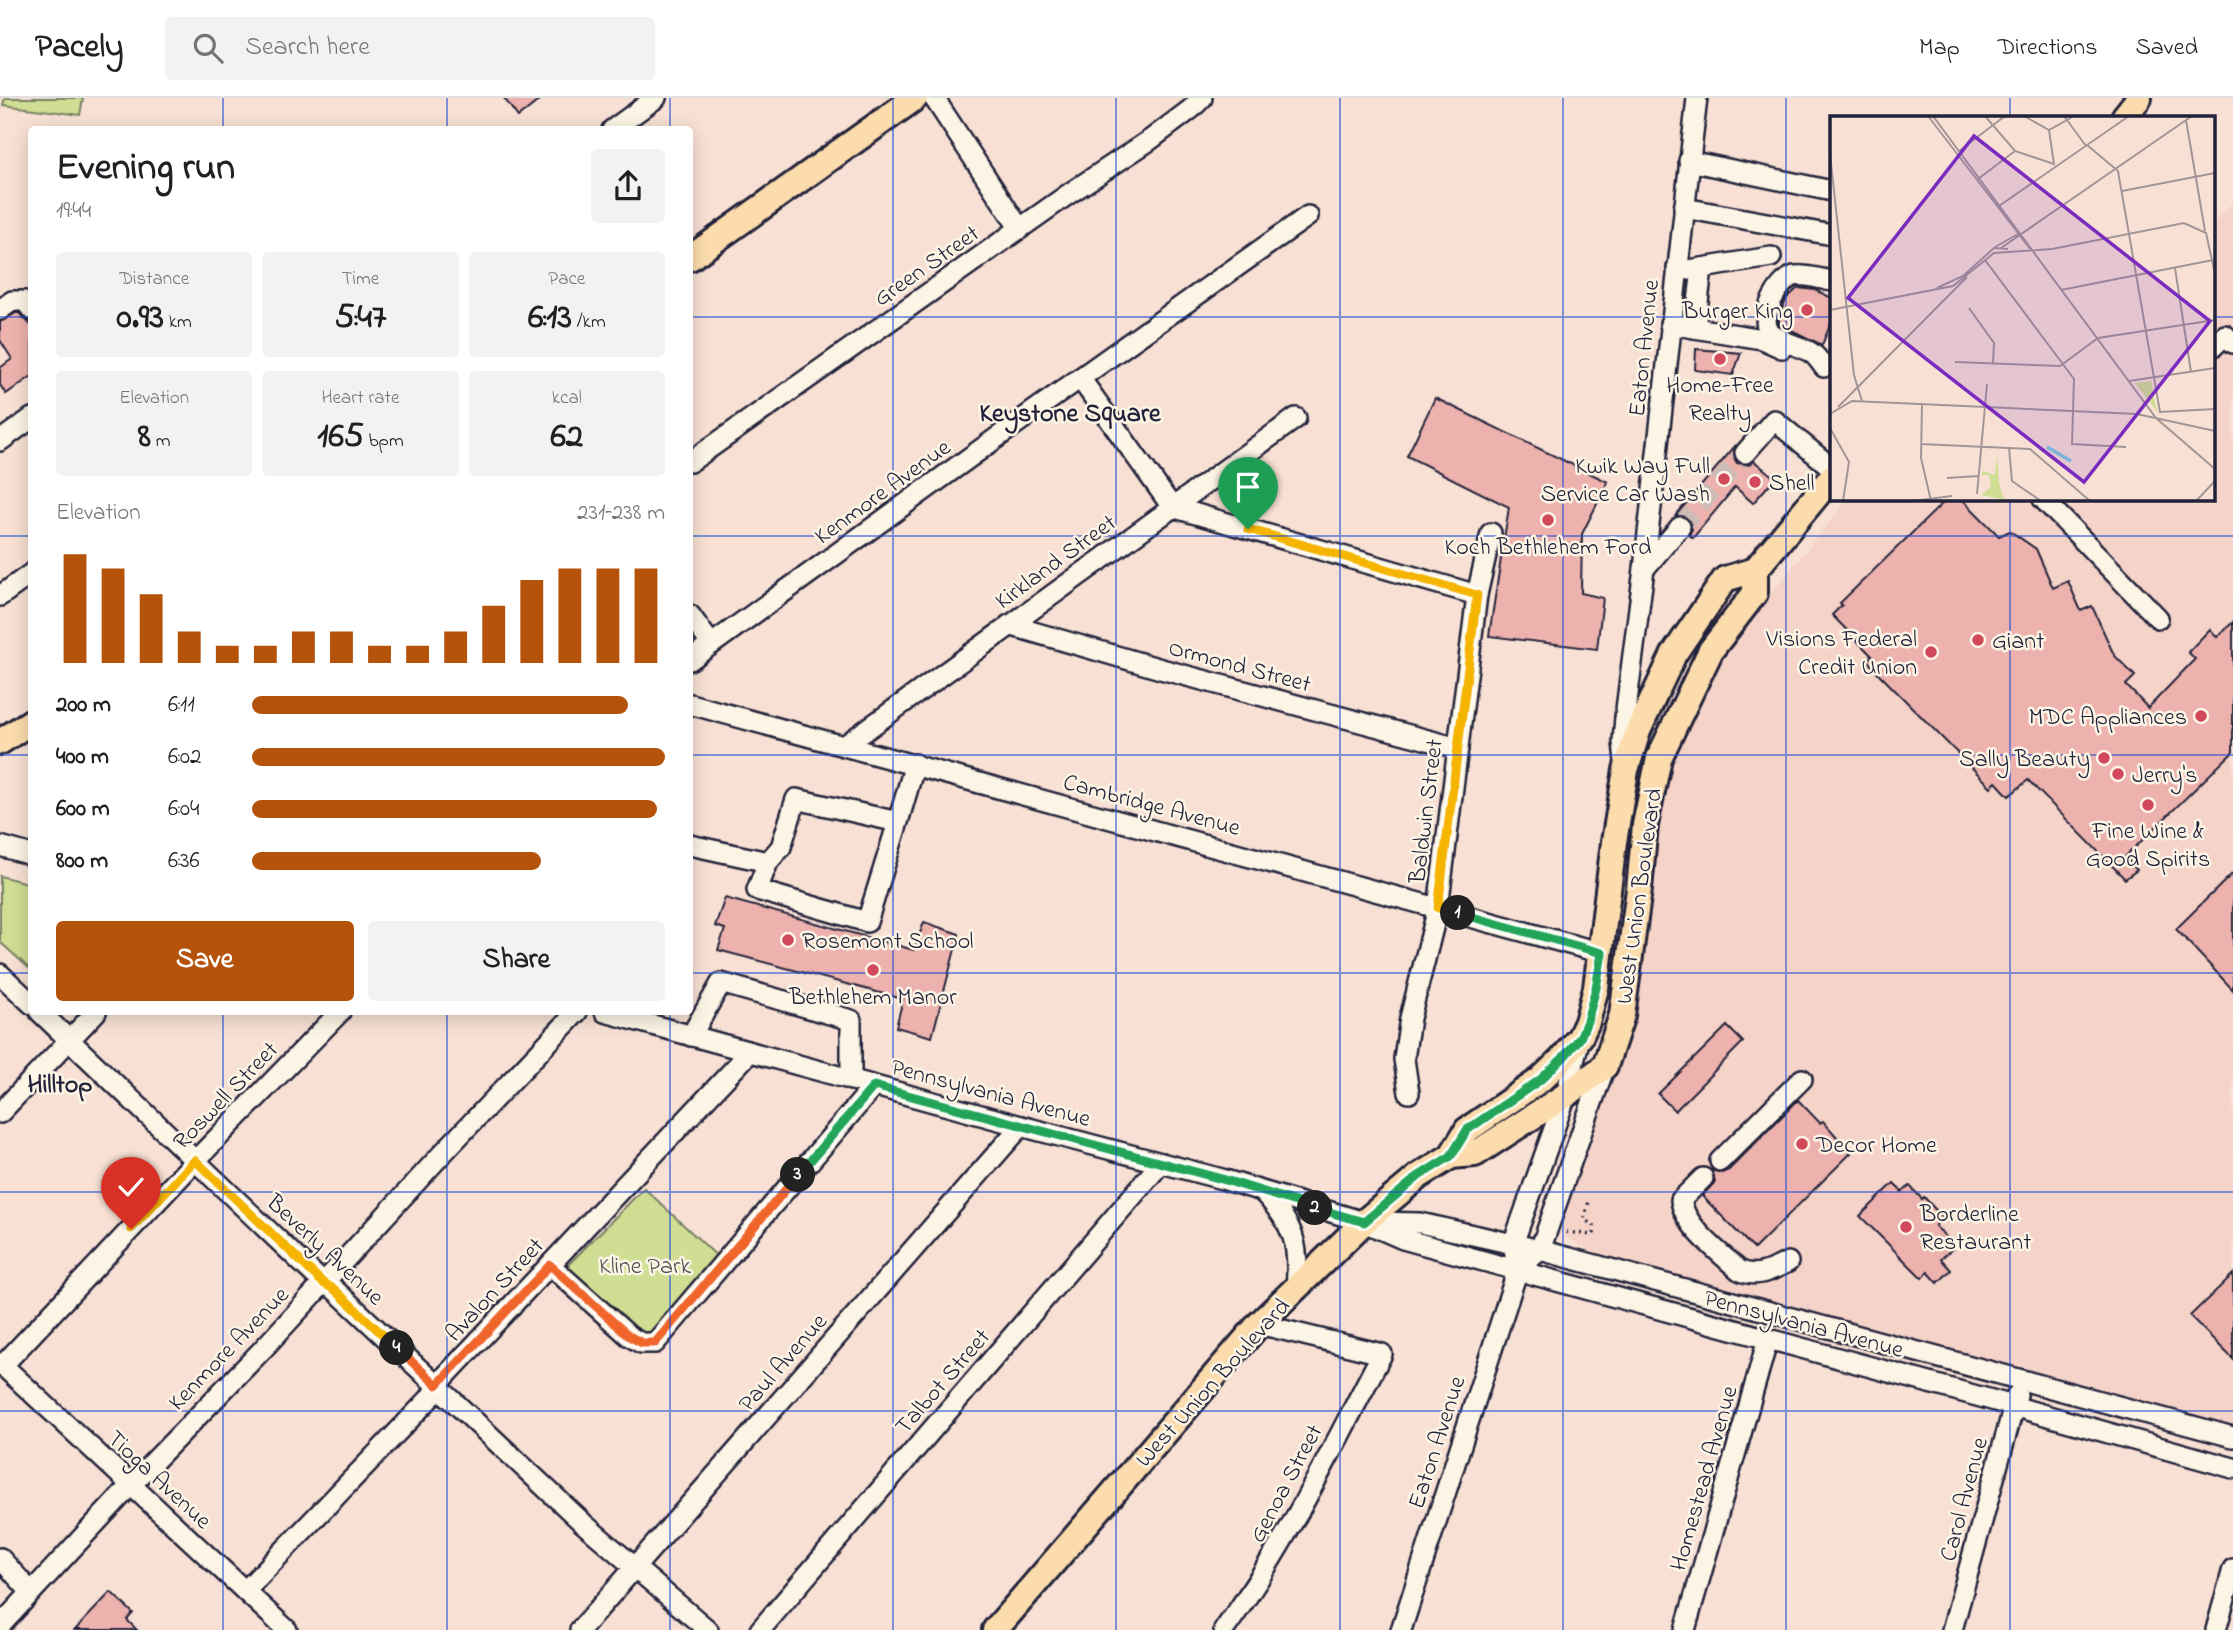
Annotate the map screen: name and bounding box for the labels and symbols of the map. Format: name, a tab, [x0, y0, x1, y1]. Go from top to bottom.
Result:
inset map	[1830, 116, 2216, 500]
street label: Green Street	[867, 218, 988, 316]
street label: Eaton Avenue	[1621, 278, 1670, 419]
place label: Burger King	[1681, 295, 1793, 330]
marker: Burger King	[1799, 302, 1815, 318]
marker: Home-Free Realty	[1712, 351, 1728, 367]
place label: Home-Free Realty	[1666, 369, 1774, 433]
district label: Keystone Square	[979, 396, 1162, 434]
street label: Kenmore Avenue	[808, 431, 959, 555]
place label: Kwik Way Full Service Car Wash	[1541, 450, 1710, 513]
pin	[1218, 457, 1278, 529]
place label: Shell	[1769, 467, 1815, 502]
marker: Kwik Way Full Service Car Wash	[1716, 471, 1732, 487]
marker: Shell	[1747, 474, 1763, 490]
street label: Kirkland Street	[988, 507, 1124, 619]
marker: Koch Bethlehem Ford	[1540, 512, 1556, 528]
place label: Koch Bethlehem Ford	[1445, 531, 1652, 566]
place label: Visions Federal Credit Union	[1765, 623, 1917, 686]
place label: Giant	[1992, 625, 2044, 660]
street label: Ormond Street	[1164, 632, 1314, 703]
marker: Giant	[1970, 632, 1986, 648]
marker: Visions Federal Credit Union	[1923, 644, 1939, 660]
place label: MDC Appliances	[2029, 701, 2187, 736]
marker: MDC Appliances	[2193, 708, 2209, 724]
street label: Baldwin Street	[1401, 737, 1454, 886]
place label: Sally Beauty	[1959, 743, 2090, 779]
marker: Sally Beauty	[2096, 750, 2112, 766]
place label: Jerry's	[2132, 759, 2197, 795]
street label: Cambridge Avenue	[1059, 766, 1244, 847]
marker: Jerry's	[2110, 766, 2126, 782]
street label: West Union Boulevard	[1608, 786, 1673, 1006]
marker: Fine Wine & Good Spirits	[2140, 797, 2156, 813]
place label: Fine Wine & Good Spirits	[2086, 815, 2210, 878]
pin: 1	[1440, 896, 1476, 930]
place label: Rosemont School	[802, 925, 973, 960]
marker: Rosemont School	[780, 932, 796, 948]
marker: Bethlehem Manor	[865, 962, 881, 978]
place label: Bethlehem Manor	[788, 981, 957, 1016]
street label: Roswell Street	[166, 1035, 288, 1159]
street label: Pennsylvania Avenue	[886, 1051, 1094, 1139]
district label: Hilltop	[28, 1067, 92, 1105]
place label: Decor Home	[1815, 1129, 1937, 1164]
marker: Decor Home	[1794, 1136, 1810, 1152]
pin	[101, 1157, 161, 1229]
pin: 3	[780, 1158, 816, 1192]
street label: Beverly Avenue	[256, 1186, 391, 1316]
pin: 2	[1298, 1190, 1332, 1226]
place label: Borderline Restaurant	[1919, 1198, 2031, 1261]
marker: Borderline Restaurant	[1898, 1219, 1914, 1235]
street label: Avalon Street	[438, 1231, 554, 1351]
park label: Kline Park	[599, 1250, 691, 1285]
street label: Kenmore Avenue	[161, 1279, 299, 1420]
street label: Pennsylvania Avenue	[1699, 1282, 1907, 1370]
street label: West Union Boulevard	[1128, 1291, 1300, 1476]
street label: Paul Avenue	[731, 1306, 837, 1421]
street label: Talbot Street	[888, 1322, 1000, 1443]
pin: 4	[380, 1330, 414, 1366]
street label: Eaton Avenue	[1400, 1372, 1476, 1514]
street label: Homestead Avenue	[1662, 1382, 1749, 1575]
street label: Genoa Street	[1241, 1419, 1333, 1550]
street label: Tioga Avenue	[98, 1423, 219, 1539]
street label: Carol Avenue	[1932, 1433, 1999, 1566]

